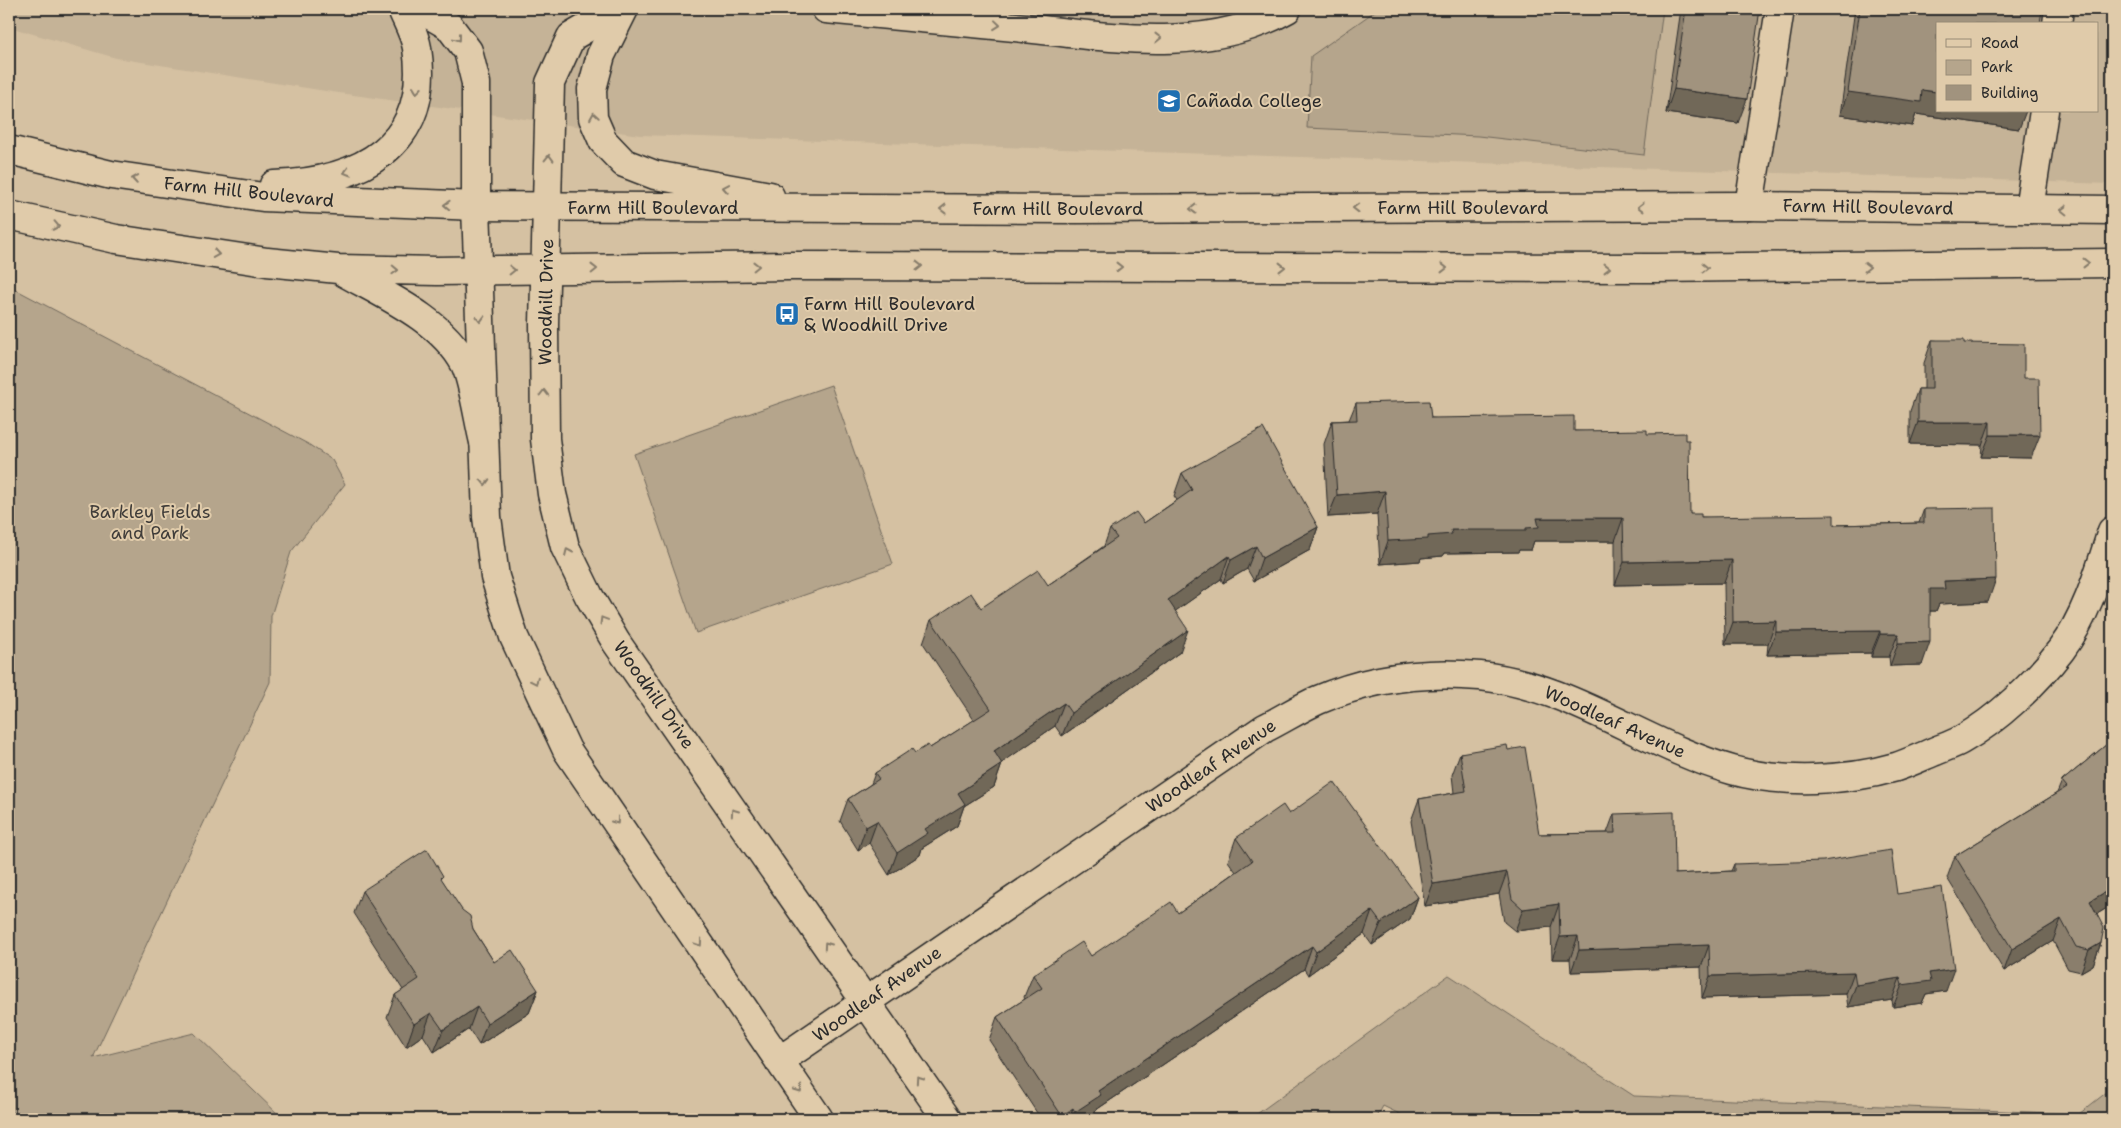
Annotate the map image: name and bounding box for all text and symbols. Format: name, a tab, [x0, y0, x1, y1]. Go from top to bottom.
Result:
one-way arrow	[993, 19, 1001, 30]
legend	[1936, 22, 2098, 112]
one-way arrow	[452, 32, 461, 42]
one-way arrow	[1155, 33, 1163, 43]
text: Road	[1981, 33, 2019, 53]
text: Park	[1981, 57, 2013, 77]
text: Building	[1981, 83, 2038, 103]
one-way arrow	[412, 86, 423, 94]
school or university icon: Cañada College	[1156, 88, 1182, 114]
place label: Cañada College	[1186, 89, 1322, 113]
one-way arrow	[590, 111, 600, 120]
one-way arrow	[544, 154, 554, 162]
one-way arrow	[343, 167, 351, 177]
street label: Farm Hill Boulevard	[163, 171, 335, 213]
one-way arrow	[131, 175, 140, 185]
one-way arrow	[721, 183, 730, 193]
street label: Farm Hill Boulevard	[1782, 194, 1954, 220]
street label: Farm Hill Boulevard	[567, 196, 739, 220]
street label: Farm Hill Boulevard	[1377, 196, 1549, 220]
street label: Farm Hill Boulevard	[972, 197, 1144, 221]
one-way arrow	[443, 200, 450, 210]
one-way arrow	[1636, 202, 1644, 212]
one-way arrow	[1351, 203, 1359, 213]
one-way arrow	[939, 204, 946, 214]
one-way arrow	[1189, 204, 1196, 214]
one-way arrow	[2059, 205, 2067, 215]
one-way arrow	[52, 221, 61, 231]
street label: Woodhill Drive	[533, 238, 559, 366]
one-way arrow	[213, 248, 221, 259]
one-way arrow	[2082, 258, 2090, 268]
one-way arrow	[752, 261, 760, 271]
one-way arrow	[915, 261, 923, 271]
one-way arrow	[1116, 262, 1123, 272]
one-way arrow	[1278, 262, 1286, 272]
one-way arrow	[1864, 262, 1872, 272]
one-way arrow	[1440, 263, 1448, 273]
one-way arrow	[1603, 263, 1611, 273]
one-way arrow	[1702, 263, 1709, 273]
one-way arrow	[590, 264, 598, 274]
one-way arrow	[392, 265, 400, 275]
one-way arrow	[508, 265, 516, 275]
place label: Farm Hill Boulevard & Woodhill Drive	[804, 292, 975, 337]
bus stop icon: Farm Hill Boulevard & Woodhill Drive	[774, 301, 800, 327]
one-way arrow	[475, 316, 485, 324]
one-way arrow	[539, 389, 549, 396]
one-way arrow	[480, 478, 491, 486]
park label: Barkley Fields and Park	[89, 500, 211, 545]
one-way arrow	[564, 548, 575, 557]
one-way arrow	[600, 616, 610, 625]
street label: Woodhill Drive	[608, 636, 700, 754]
one-way arrow	[528, 676, 539, 685]
street label: Woodleaf Avenue	[1541, 680, 1689, 764]
street label: Woodleaf Avenue	[1141, 713, 1281, 819]
one-way arrow	[731, 808, 740, 818]
one-way arrow	[610, 816, 619, 825]
one-way arrow	[693, 937, 702, 947]
street label: Woodleaf Avenue	[808, 940, 946, 1048]
one-way arrow	[824, 942, 833, 951]
one-way arrow	[916, 1075, 925, 1085]
one-way arrow	[793, 1085, 802, 1094]

